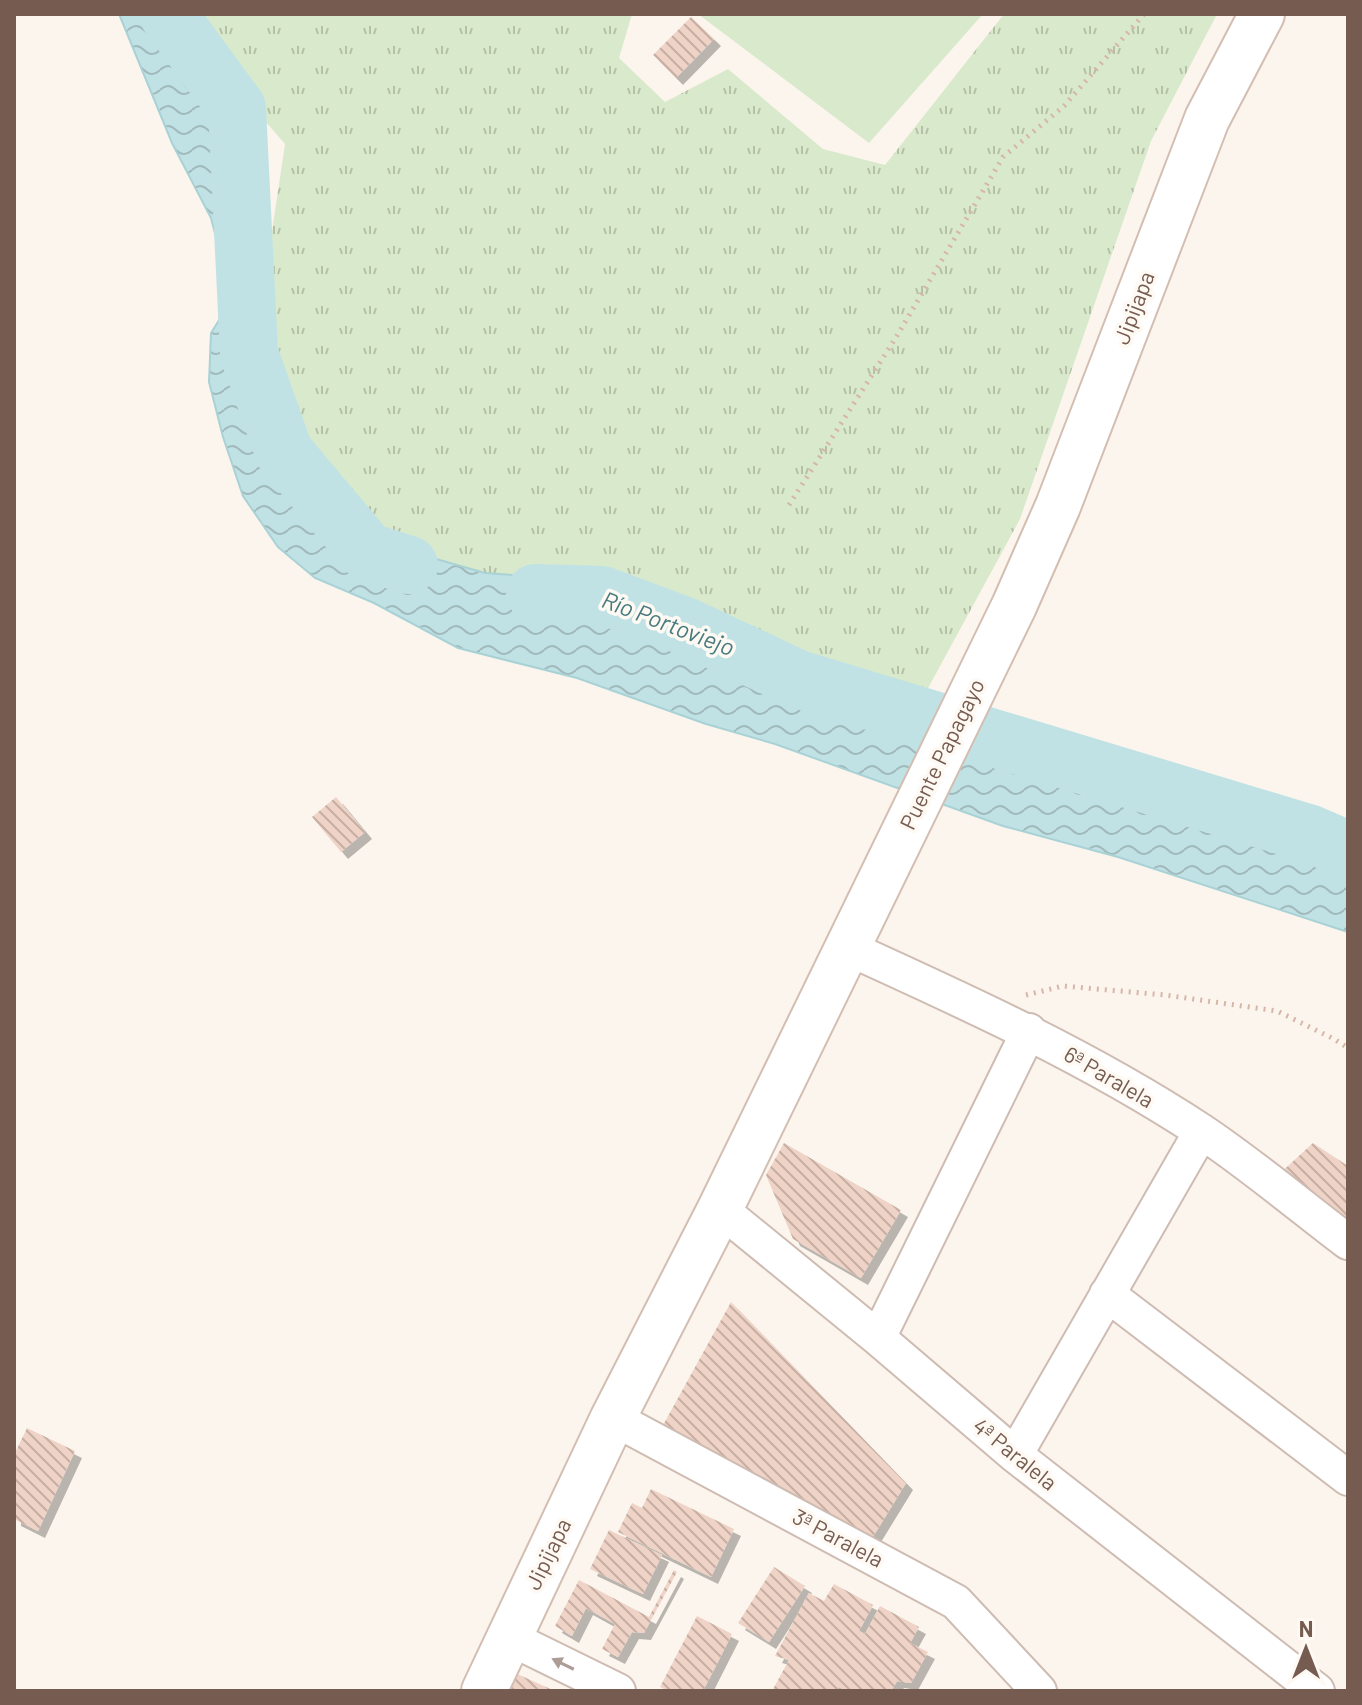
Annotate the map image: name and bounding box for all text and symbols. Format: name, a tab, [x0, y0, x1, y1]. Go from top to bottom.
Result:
street label: Jipijapa	[1107, 267, 1159, 348]
water label: Río Portoviejo	[598, 584, 739, 661]
street label: Puente Papagayo	[893, 674, 989, 833]
street label: 6ª Paralela	[1060, 1040, 1159, 1112]
street label: 4ª Paralela	[969, 1412, 1063, 1495]
street label: 3ª Paralela	[789, 1502, 888, 1572]
street label: Jipijapa	[519, 1514, 575, 1593]
north arrow	[1266, 1609, 1346, 1689]
text: N	[1299, 1615, 1313, 1641]
one-way arrow	[551, 1657, 574, 1671]

